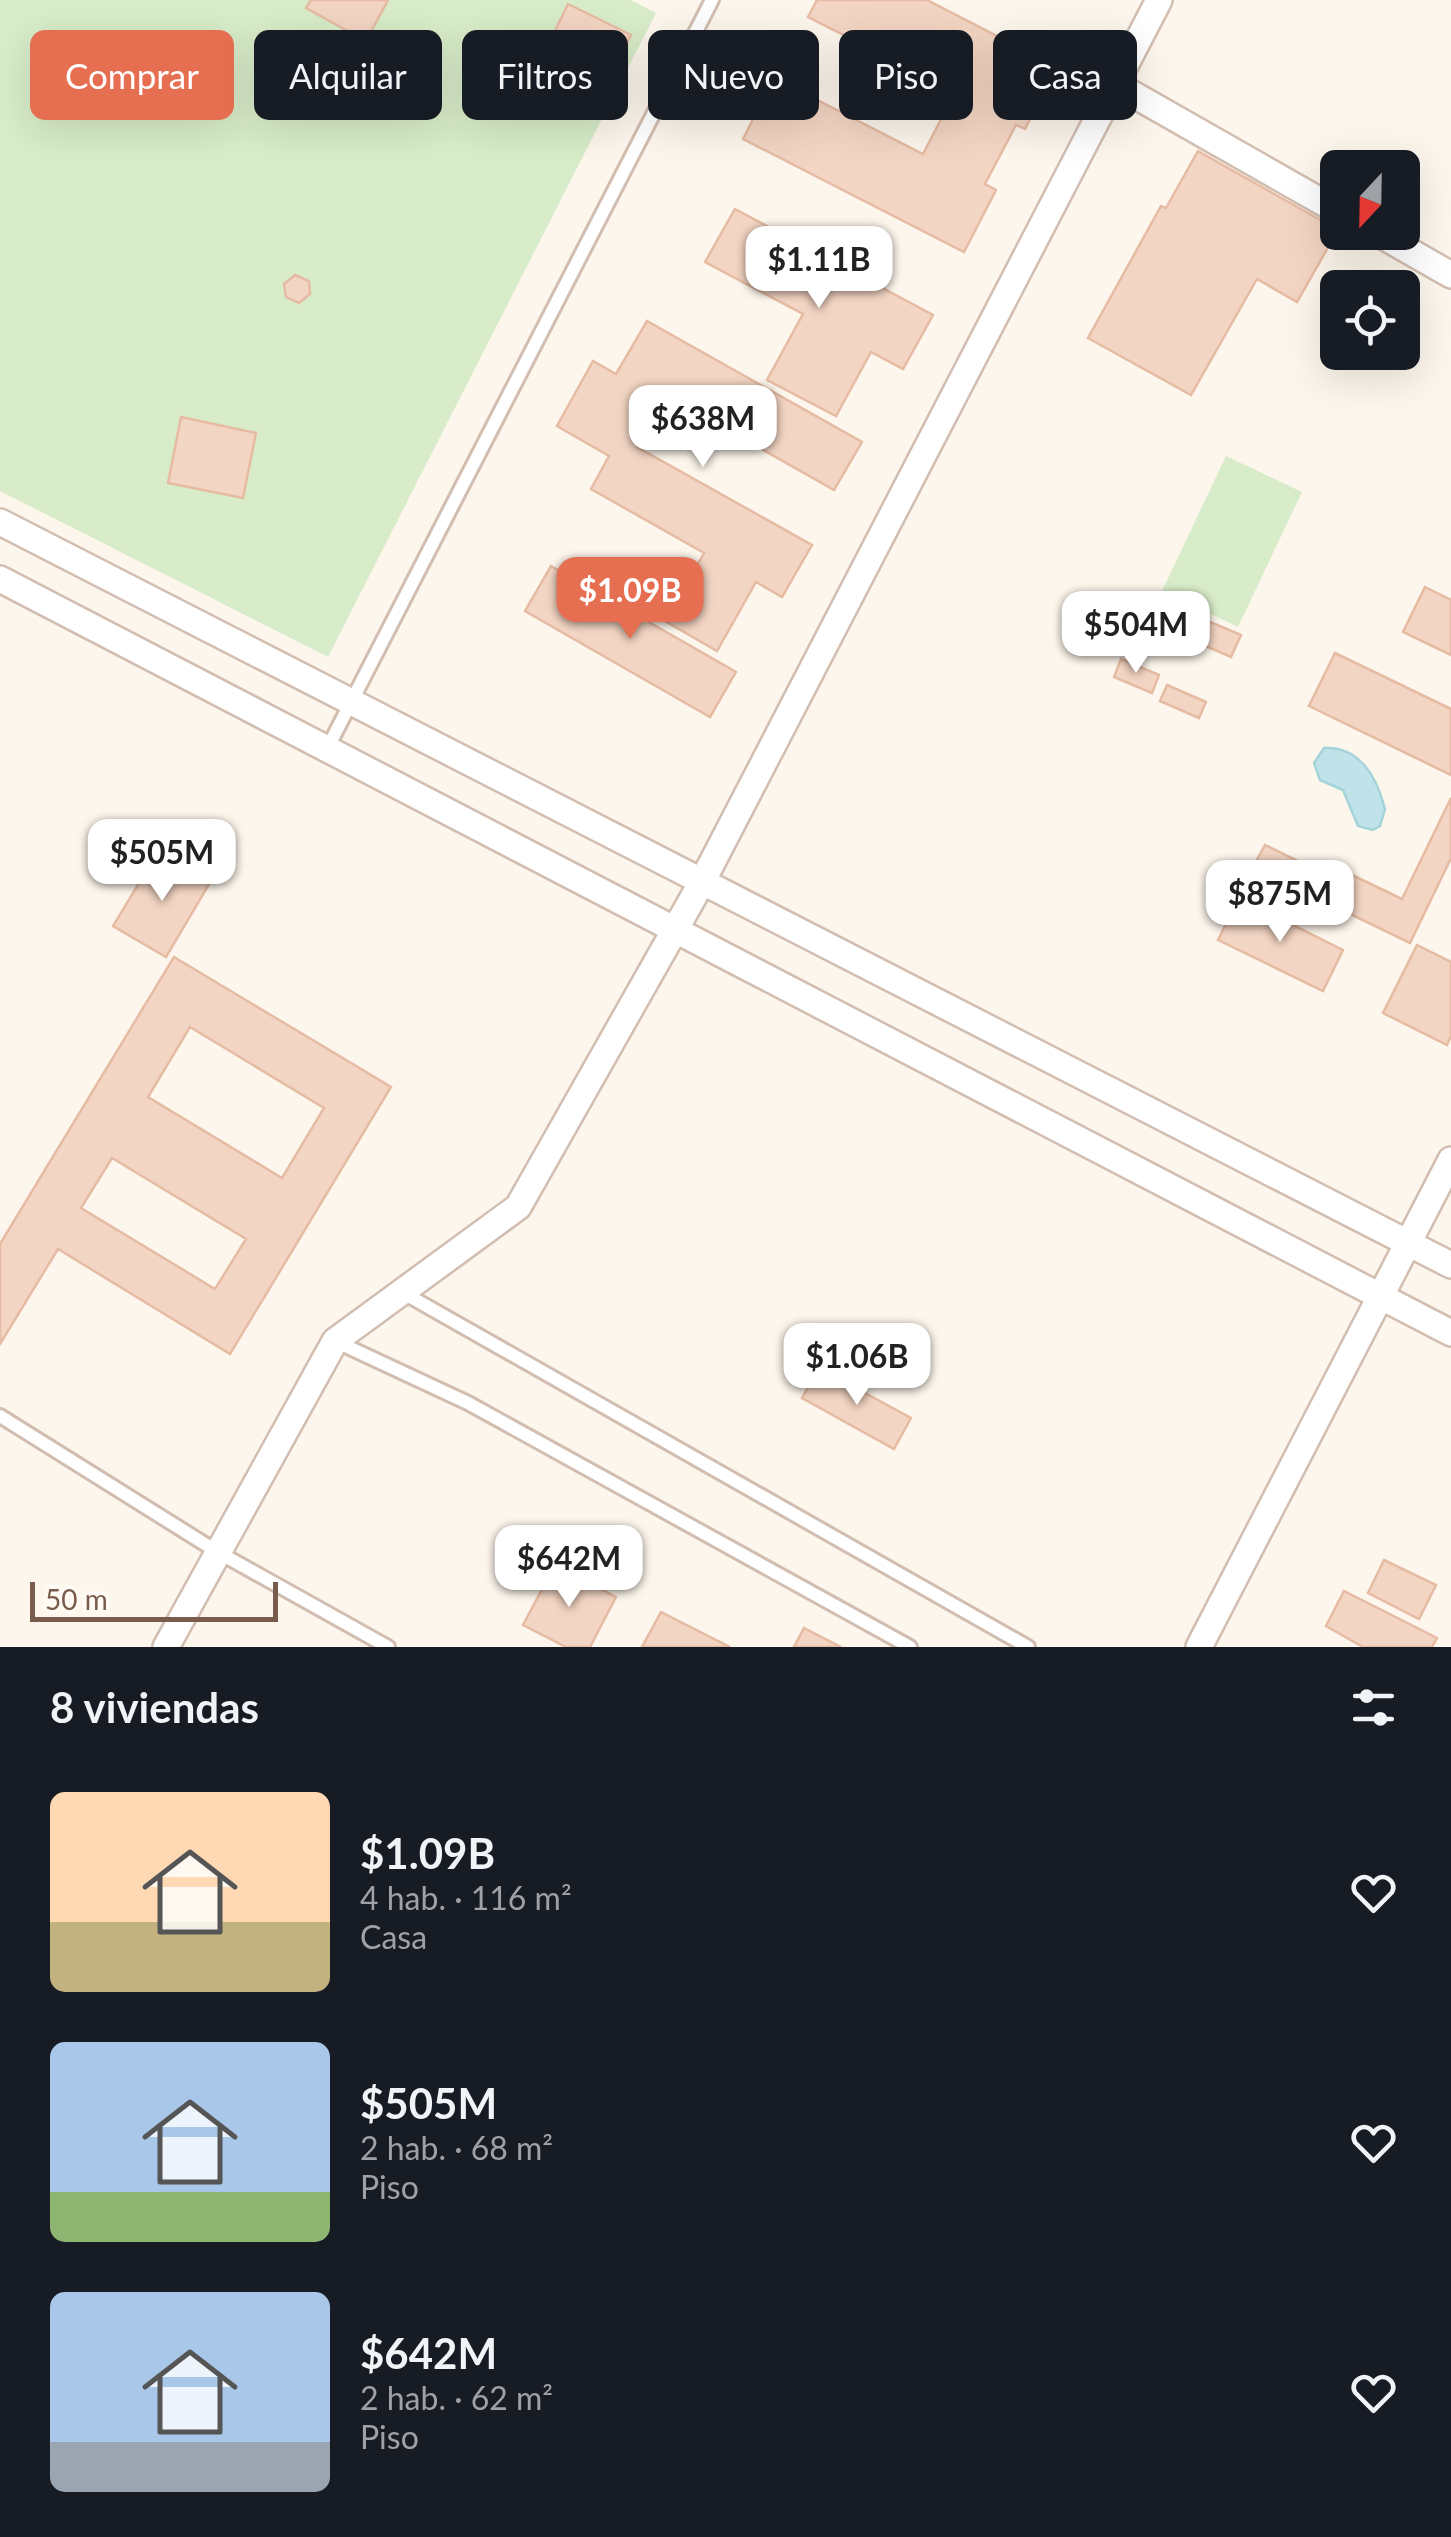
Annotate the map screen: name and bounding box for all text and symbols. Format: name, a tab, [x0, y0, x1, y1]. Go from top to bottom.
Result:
chip: Comprar	[30, 30, 234, 120]
chip: Alquilar	[254, 30, 442, 120]
chip: Filtros	[462, 30, 628, 120]
chip: Nuevo	[648, 30, 819, 120]
chip: Piso	[839, 30, 973, 120]
chip: Casa	[993, 30, 1137, 120]
north arrow	[1320, 150, 1420, 250]
map controls	[1320, 150, 1420, 370]
pin: $1.11B	[738, 226, 900, 311]
text: $1.11B	[768, 239, 870, 278]
button: locate	[1320, 270, 1420, 370]
pin: $638M	[633, 385, 773, 470]
text: $638M	[651, 398, 755, 437]
pin: $1.09B	[549, 557, 711, 642]
text: $1.09B	[579, 570, 681, 609]
pin: $504M	[1066, 591, 1206, 676]
text: $504M	[1084, 604, 1188, 643]
pin: $505M	[92, 819, 232, 904]
text: $505M	[110, 832, 214, 871]
pin: $875M	[1210, 860, 1350, 945]
text: $875M	[1228, 873, 1332, 912]
pin: $1.06B	[776, 1323, 938, 1408]
text: $1.06B	[806, 1336, 908, 1375]
pin: $642M	[499, 1525, 639, 1610]
text: $642M	[517, 1538, 621, 1577]
scale bar	[30, 1577, 278, 1622]
text: 50 m	[45, 1582, 108, 1616]
icon: filters	[1346, 1680, 1401, 1735]
text: 8 viviendas	[50, 1682, 259, 1732]
text: $1.09B	[360, 1828, 495, 1878]
icon: home	[130, 1832, 250, 1952]
icon: heart	[1346, 1865, 1401, 1920]
text: 4 hab. · 116 m²	[360, 1878, 572, 1917]
text: Casa	[360, 1917, 427, 1956]
text: $505M	[360, 2078, 497, 2128]
icon: home	[130, 2082, 250, 2202]
icon: heart	[1346, 2115, 1401, 2170]
text: 2 hab. · 68 m²	[360, 2128, 553, 2167]
text: Piso	[360, 2167, 419, 2206]
text: $642M	[360, 2328, 497, 2378]
icon: home	[130, 2332, 250, 2452]
icon: heart	[1346, 2365, 1401, 2420]
text: 2 hab. · 62 m²	[360, 2378, 553, 2417]
text: Piso	[360, 2417, 419, 2456]

